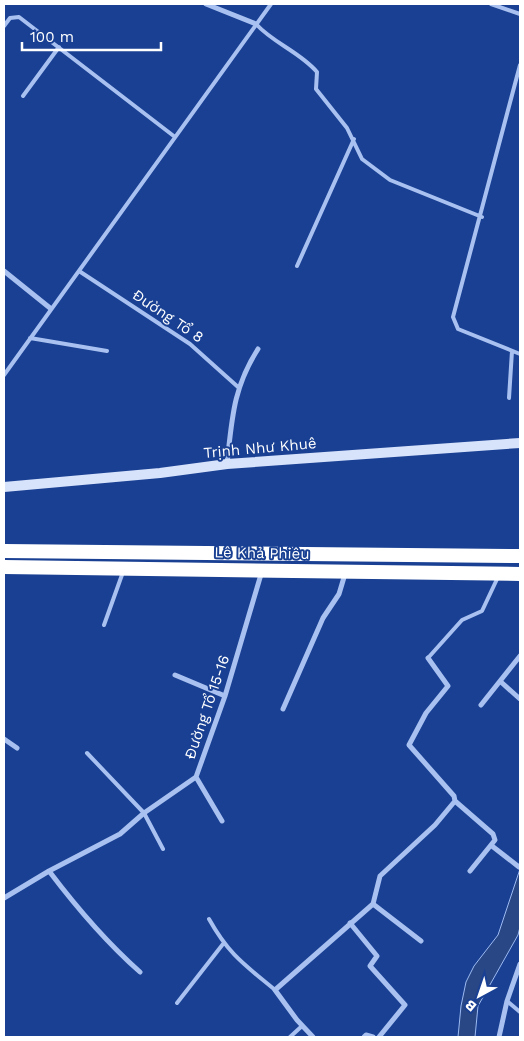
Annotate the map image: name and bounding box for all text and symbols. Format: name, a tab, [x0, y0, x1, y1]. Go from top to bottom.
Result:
scale bar	[22, 20, 161, 52]
text: 100 m	[30, 28, 74, 46]
street label: Đường Tổ 8	[129, 286, 207, 346]
street label: Trịnh Như Khuê	[203, 434, 317, 462]
street label: Lê Khả Phiêu	[214, 543, 310, 563]
street label: Đường Tổ 15-16	[181, 652, 233, 762]
north arrow	[454, 971, 504, 1021]
text: B	[462, 996, 479, 1015]

